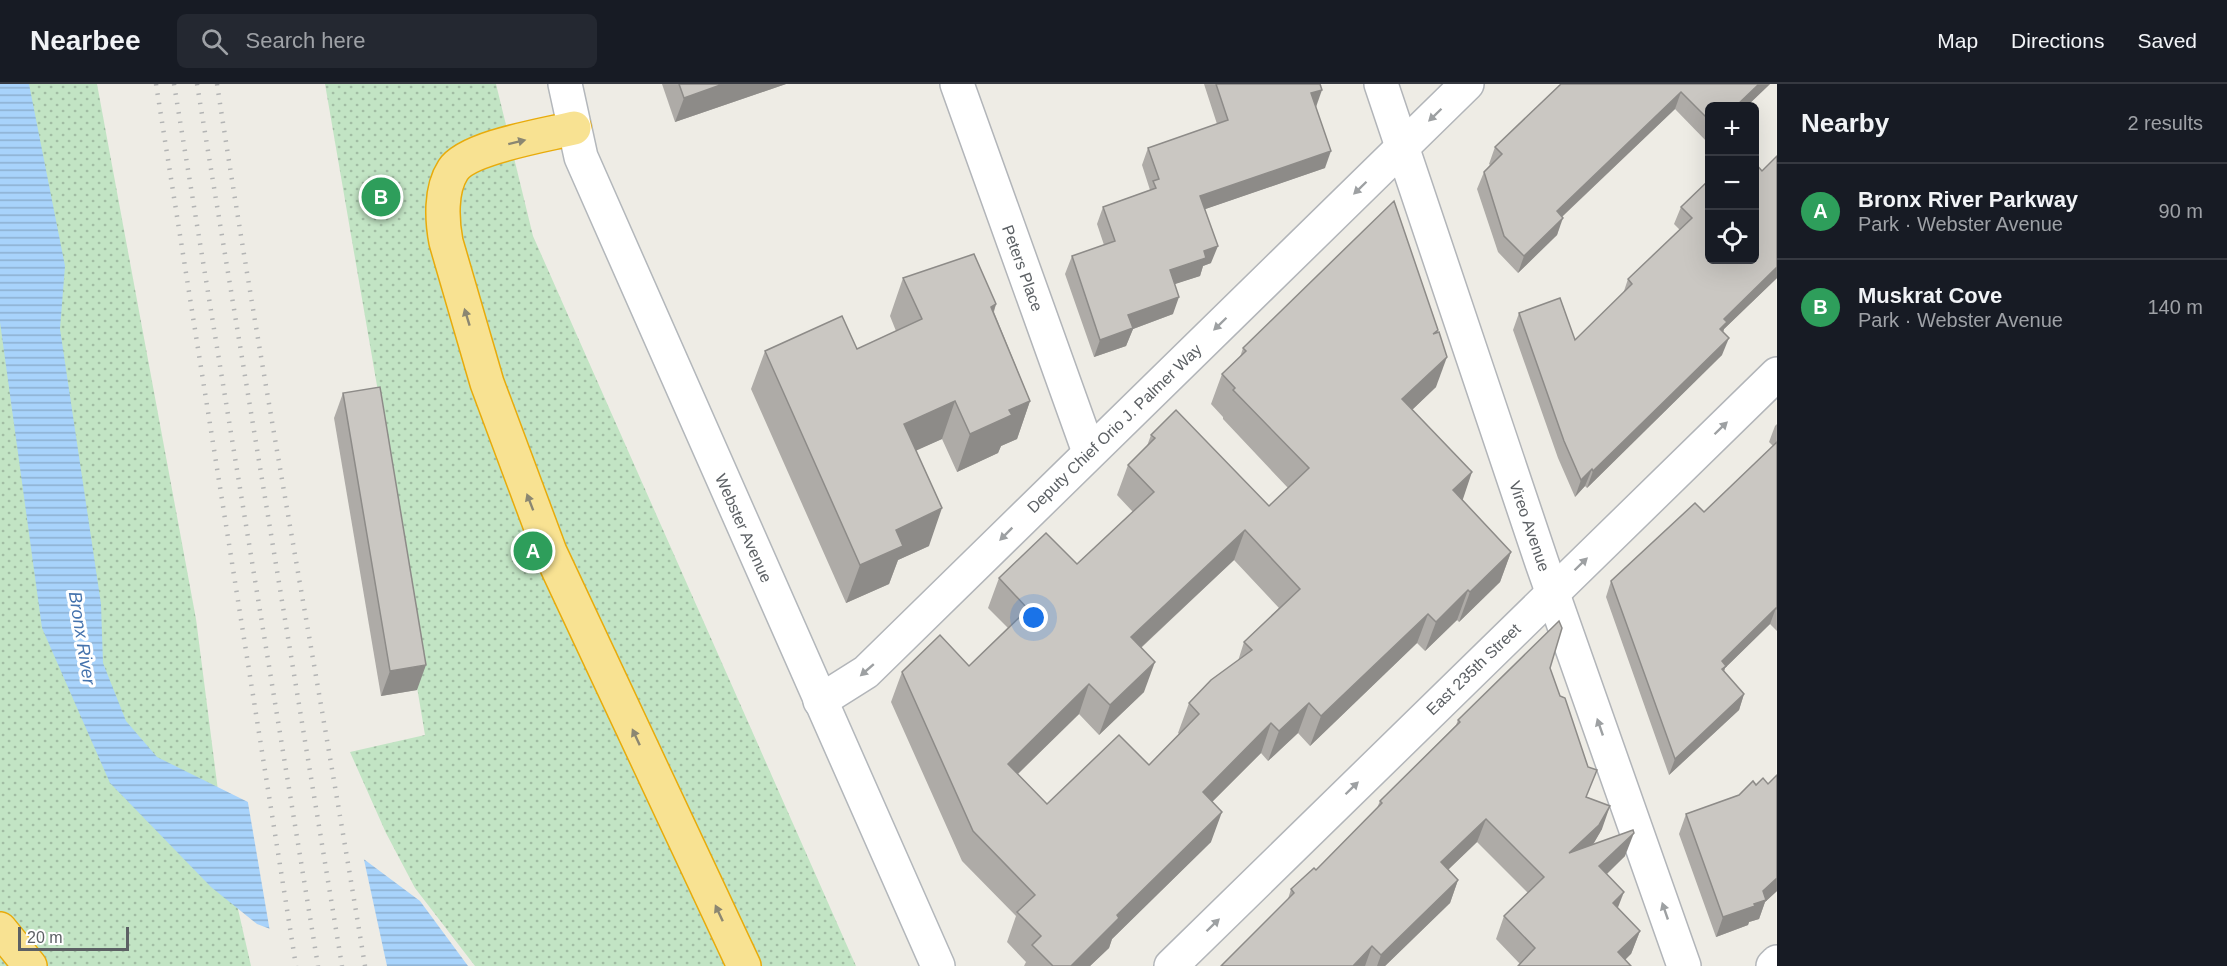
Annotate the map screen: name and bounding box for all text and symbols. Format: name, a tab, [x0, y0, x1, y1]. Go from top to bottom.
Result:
search box	[177, 14, 597, 68]
text: Nearbee	[30, 25, 141, 56]
icon: search	[198, 25, 231, 58]
text: Search here	[246, 28, 365, 53]
text: Map	[1937, 29, 1978, 52]
text: Directions	[2011, 29, 2104, 52]
text: Saved	[2137, 29, 2197, 52]
map controls	[1705, 102, 1759, 264]
button: +	[1705, 102, 1759, 156]
one-way arrow	[1428, 108, 1442, 122]
text: Nearby	[1801, 108, 1889, 138]
text: 2 results	[2127, 112, 2203, 134]
one-way arrow	[508, 137, 526, 147]
button: −	[1705, 156, 1759, 210]
pin: B	[362, 174, 400, 220]
one-way arrow	[1354, 180, 1368, 194]
text: Bronx River Parkway	[1858, 187, 2078, 212]
text: A	[1813, 200, 1828, 222]
text: 90 m	[2159, 200, 2203, 222]
button: locate	[1705, 210, 1759, 264]
text: Park · Webster Avenue	[1858, 213, 2063, 235]
street label: Peters Place	[999, 223, 1046, 314]
text: Muskrat Cove	[1858, 283, 2002, 308]
text: B	[1813, 296, 1828, 318]
text: 140 m	[2147, 296, 2203, 318]
one-way arrow	[461, 308, 471, 326]
text: Park · Webster Avenue	[1858, 309, 2063, 331]
one-way arrow	[1214, 316, 1228, 330]
street label: Deputy Chief Orio J. Palmer Way	[1024, 341, 1205, 516]
one-way arrow	[1714, 421, 1729, 435]
street label: Webster Avenue	[712, 471, 775, 585]
street label: Vireo Avenue	[1506, 479, 1553, 574]
one-way arrow	[525, 492, 535, 510]
one-way arrow	[1000, 526, 1014, 540]
pin: A	[514, 528, 552, 574]
one-way arrow	[1574, 557, 1588, 571]
water label: Bronx River	[65, 590, 99, 687]
your location	[1019, 603, 1048, 632]
street label: East 235th Street	[1423, 620, 1524, 718]
one-way arrow	[860, 663, 875, 676]
one-way arrow	[1594, 718, 1604, 736]
one-way arrow	[631, 728, 640, 745]
one-way arrow	[1344, 782, 1358, 796]
one-way arrow	[1659, 902, 1669, 920]
one-way arrow	[715, 905, 724, 922]
one-way arrow	[1205, 918, 1220, 932]
scale bar	[18, 924, 129, 952]
text: 20 m	[27, 929, 63, 946]

